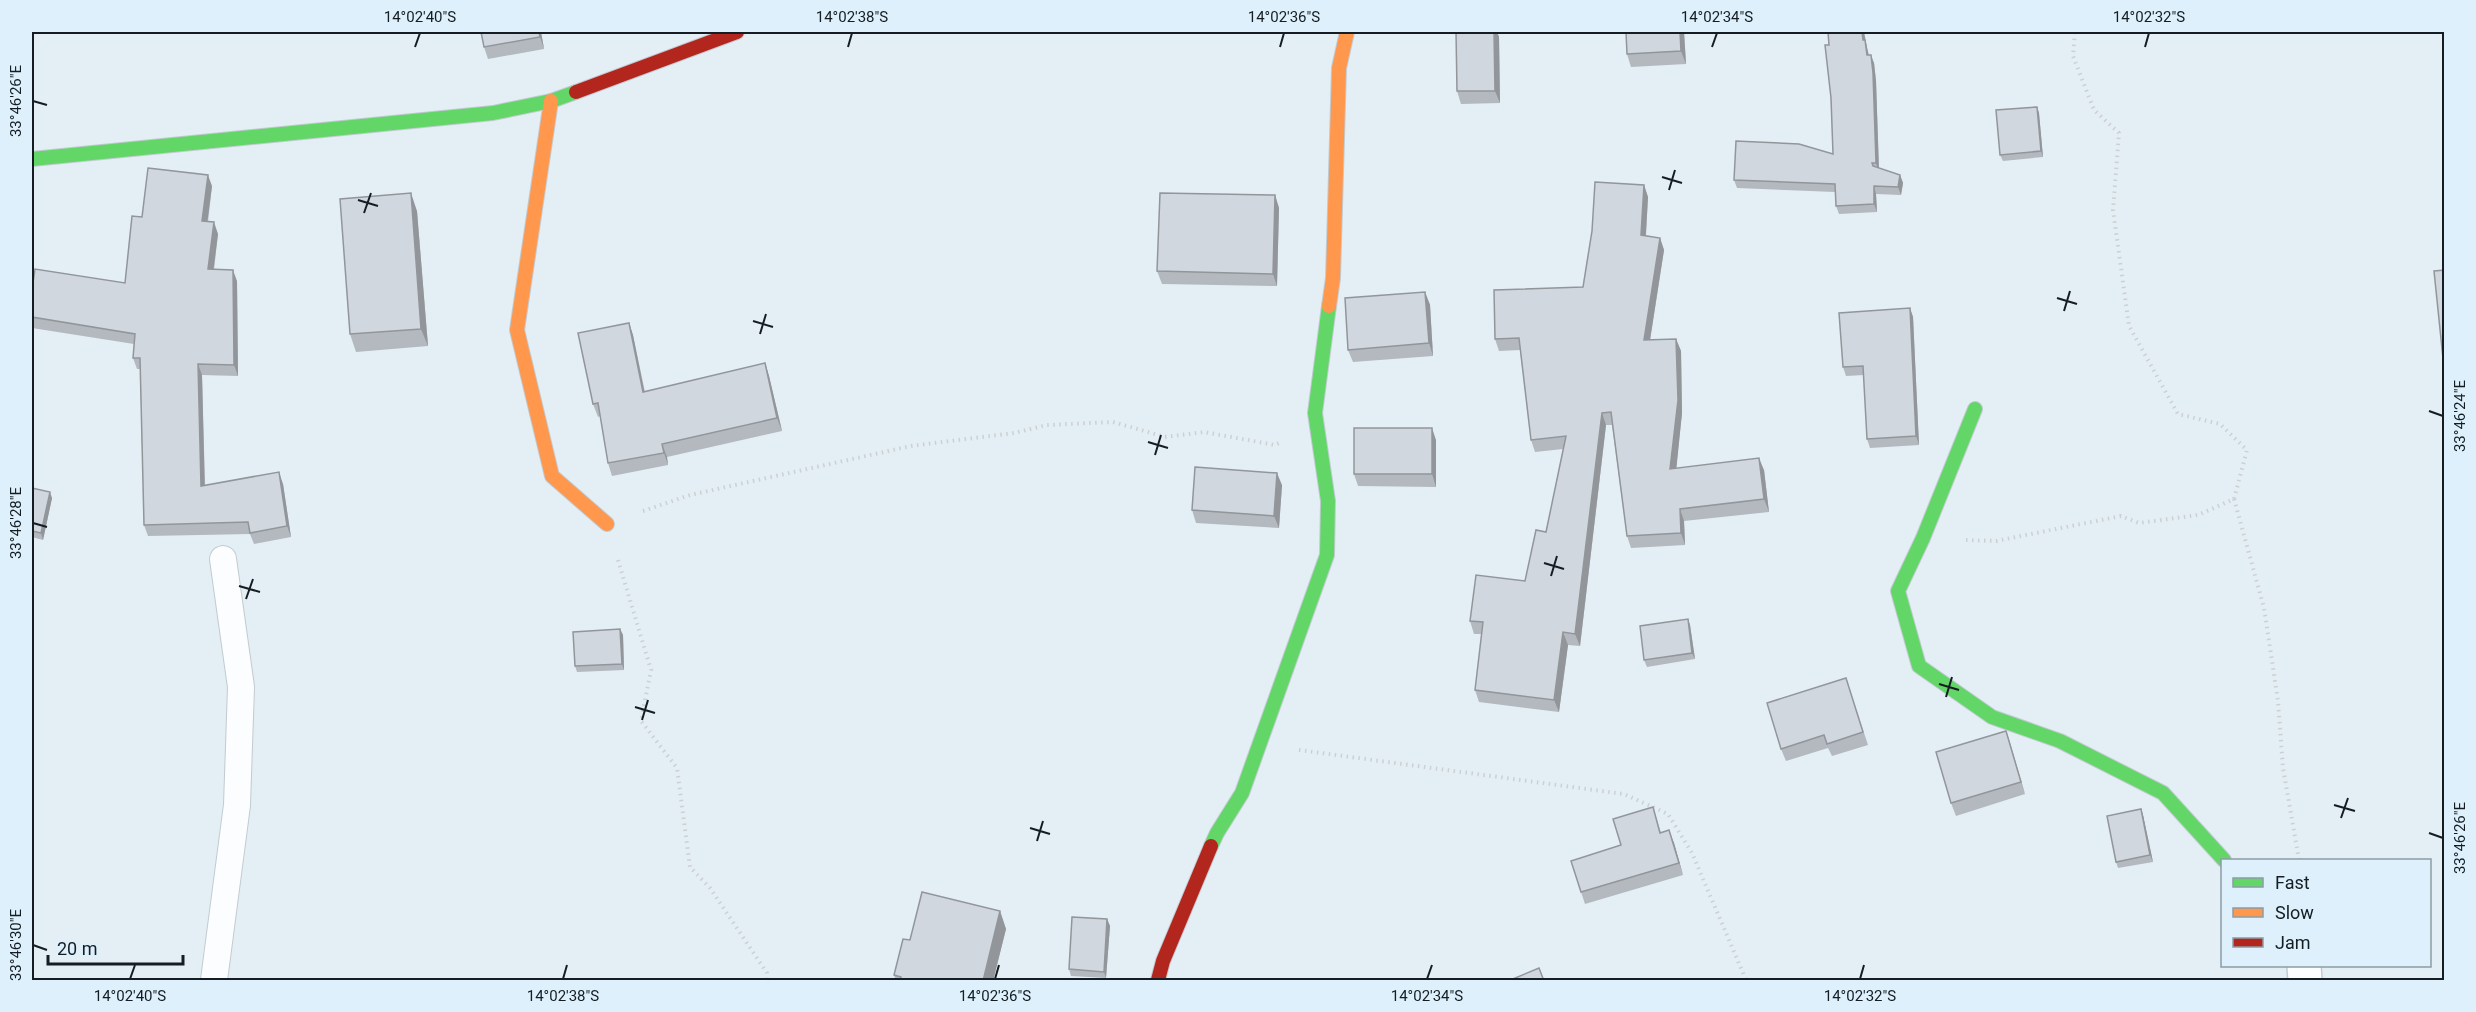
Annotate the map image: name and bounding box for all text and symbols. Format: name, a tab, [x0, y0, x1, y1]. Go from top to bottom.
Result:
text: 14°02'40"S	[384, 8, 456, 26]
text: 14°02'38"S	[816, 8, 888, 26]
text: 14°02'36"S	[1248, 8, 1320, 26]
text: 14°02'34"S	[1681, 8, 1753, 26]
text: 14°02'32"S	[2113, 8, 2185, 26]
text: 33°46'26"E	[7, 64, 25, 137]
text: 33°46'24"E	[2451, 379, 2469, 452]
text: 33°46'28"E	[7, 486, 25, 559]
text: 33°46'26"E	[2451, 801, 2469, 874]
legend	[2221, 859, 2431, 967]
text: Fast	[2275, 872, 2310, 893]
text: Slow	[2275, 902, 2314, 923]
text: 33°46'30"E	[7, 908, 25, 981]
scale bar	[48, 928, 183, 966]
text: Jam	[2275, 932, 2311, 953]
text: 20 m	[57, 938, 97, 959]
text: 14°02'40"S	[94, 987, 166, 1005]
text: 14°02'38"S	[527, 987, 599, 1005]
text: 14°02'36"S	[959, 987, 1031, 1005]
text: 14°02'34"S	[1391, 987, 1463, 1005]
text: 14°02'32"S	[1824, 987, 1896, 1005]

